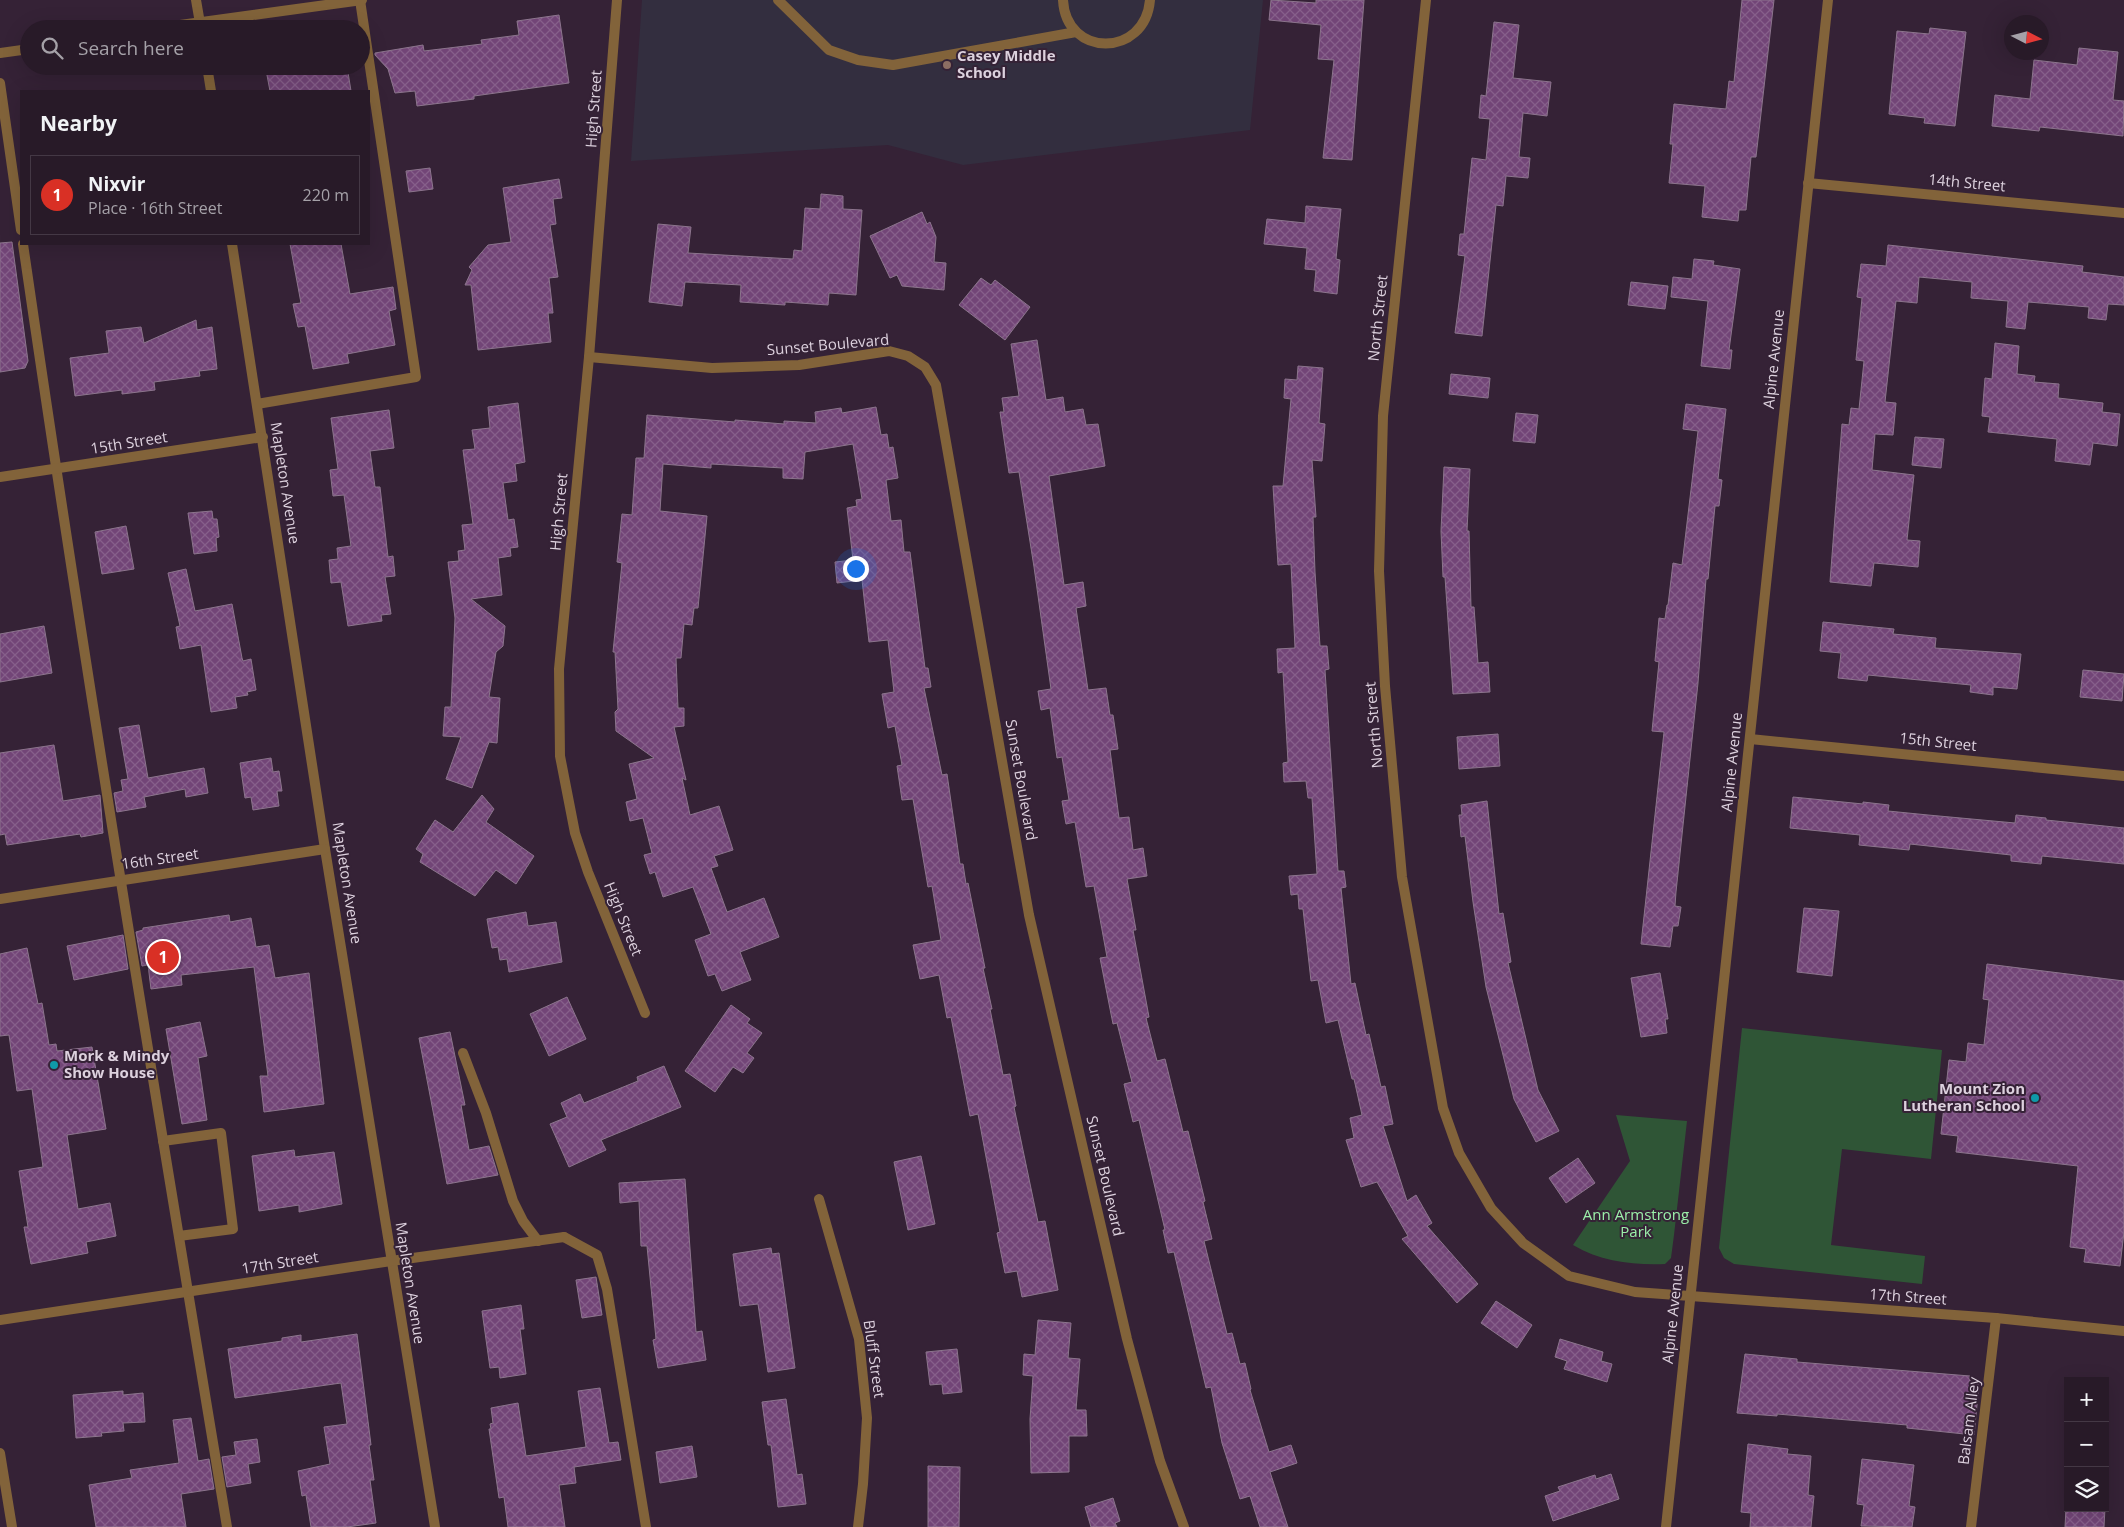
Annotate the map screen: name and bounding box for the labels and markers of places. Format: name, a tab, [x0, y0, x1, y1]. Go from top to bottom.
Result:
place label: Casey Middle School	[957, 45, 1056, 82]
marker: Casey Middle School	[941, 59, 953, 71]
pin: 1	[147, 938, 179, 976]
place label: Mork & Mindy Show House	[64, 1045, 170, 1082]
marker: Mork & Mindy Show House	[48, 1059, 60, 1071]
place label: Mount Zion Lutheran School	[1903, 1078, 2025, 1115]
marker: Mount Zion Lutheran School	[2029, 1092, 2041, 1104]

